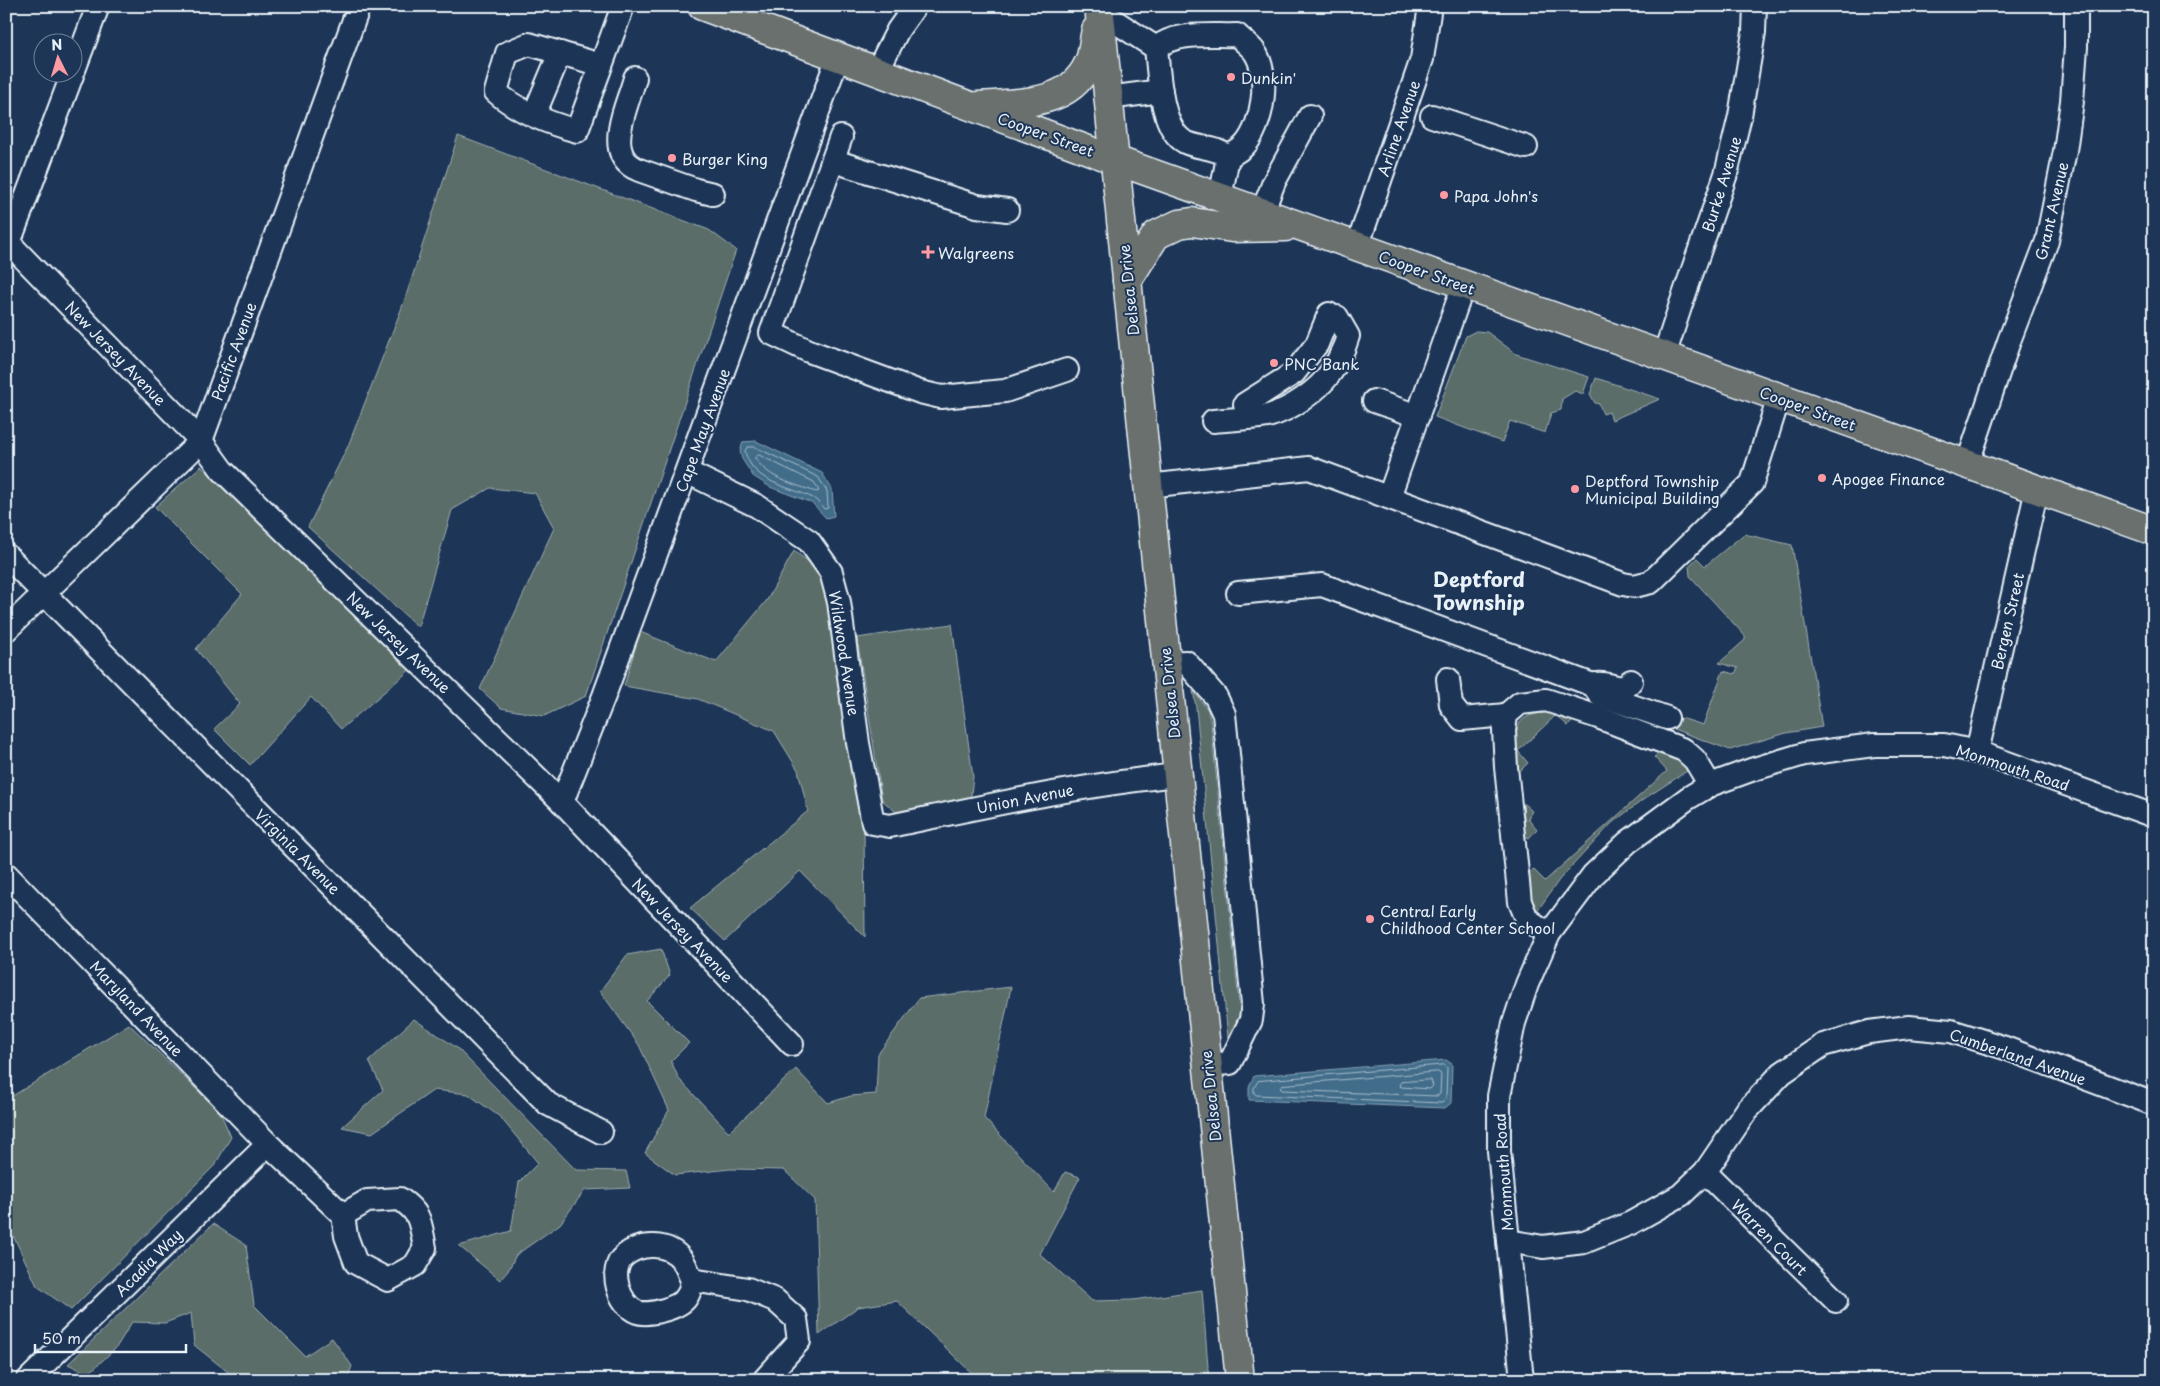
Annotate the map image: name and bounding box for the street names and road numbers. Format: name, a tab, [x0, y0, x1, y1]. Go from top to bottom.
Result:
street label: Arline Avenue	[1371, 77, 1425, 179]
street label: Cooper Street	[995, 106, 1097, 162]
street label: Burke Avenue	[1696, 133, 1746, 235]
street label: Grant Avenue	[2029, 160, 2073, 262]
street label: Delsea Drive	[1112, 243, 1144, 337]
street label: Cooper Street	[1376, 244, 1478, 300]
street label: New Jersey Avenue	[60, 295, 172, 411]
street label: Pacific Avenue	[205, 299, 261, 403]
street label: Cape May Avenue	[669, 365, 735, 495]
street label: Cooper Street	[1757, 380, 1859, 436]
street label: Bergen Street	[1985, 570, 2029, 672]
street label: New Jersey Avenue	[341, 586, 457, 698]
street label: Wildwood Avenue	[824, 589, 866, 717]
street label: Delsea Drive	[1153, 646, 1185, 740]
street label: Monmouth Road	[1953, 738, 2073, 796]
street label: Union Avenue	[974, 777, 1076, 819]
street label: Virginia Avenue	[250, 803, 346, 899]
street label: New Jersey Avenue	[627, 872, 739, 988]
street label: Maryland Avenue	[85, 955, 189, 1061]
street label: Cumberland Avenue	[1947, 1022, 2089, 1090]
street label: Delsea Drive	[1194, 1049, 1226, 1143]
street label: Monmouth Road	[1487, 1112, 1519, 1232]
street label: Warren Court	[1727, 1194, 1813, 1280]
street label: Acadia Way	[109, 1223, 187, 1301]

